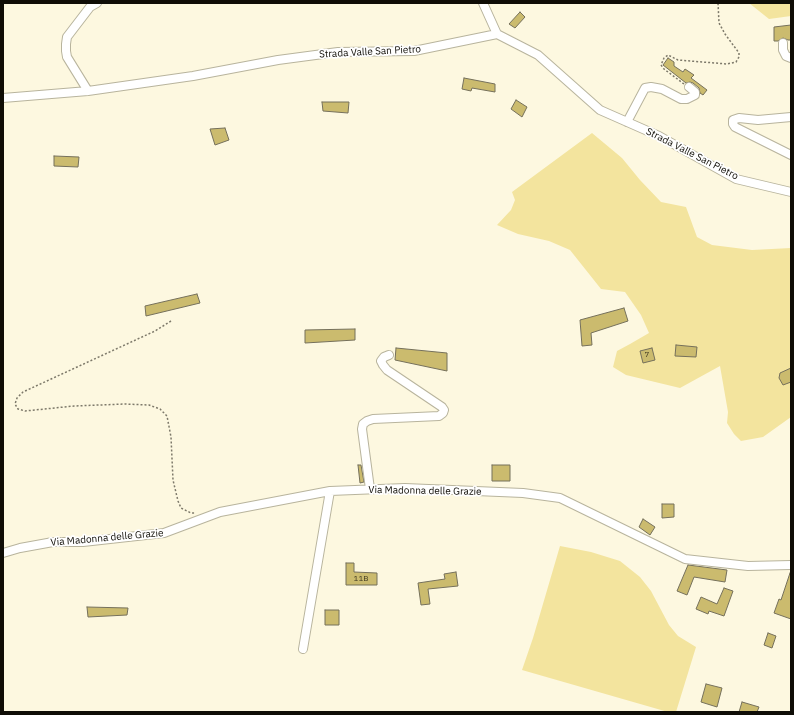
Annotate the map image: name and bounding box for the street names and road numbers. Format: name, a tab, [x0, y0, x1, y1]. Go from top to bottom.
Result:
street label: Strada Valle San Pietro	[319, 43, 421, 61]
street label: Strada Valle San Pietro	[644, 125, 740, 183]
street label: Via Madonna delle Grazie	[368, 484, 482, 498]
street label: Via Madonna delle Grazie	[50, 527, 164, 549]

